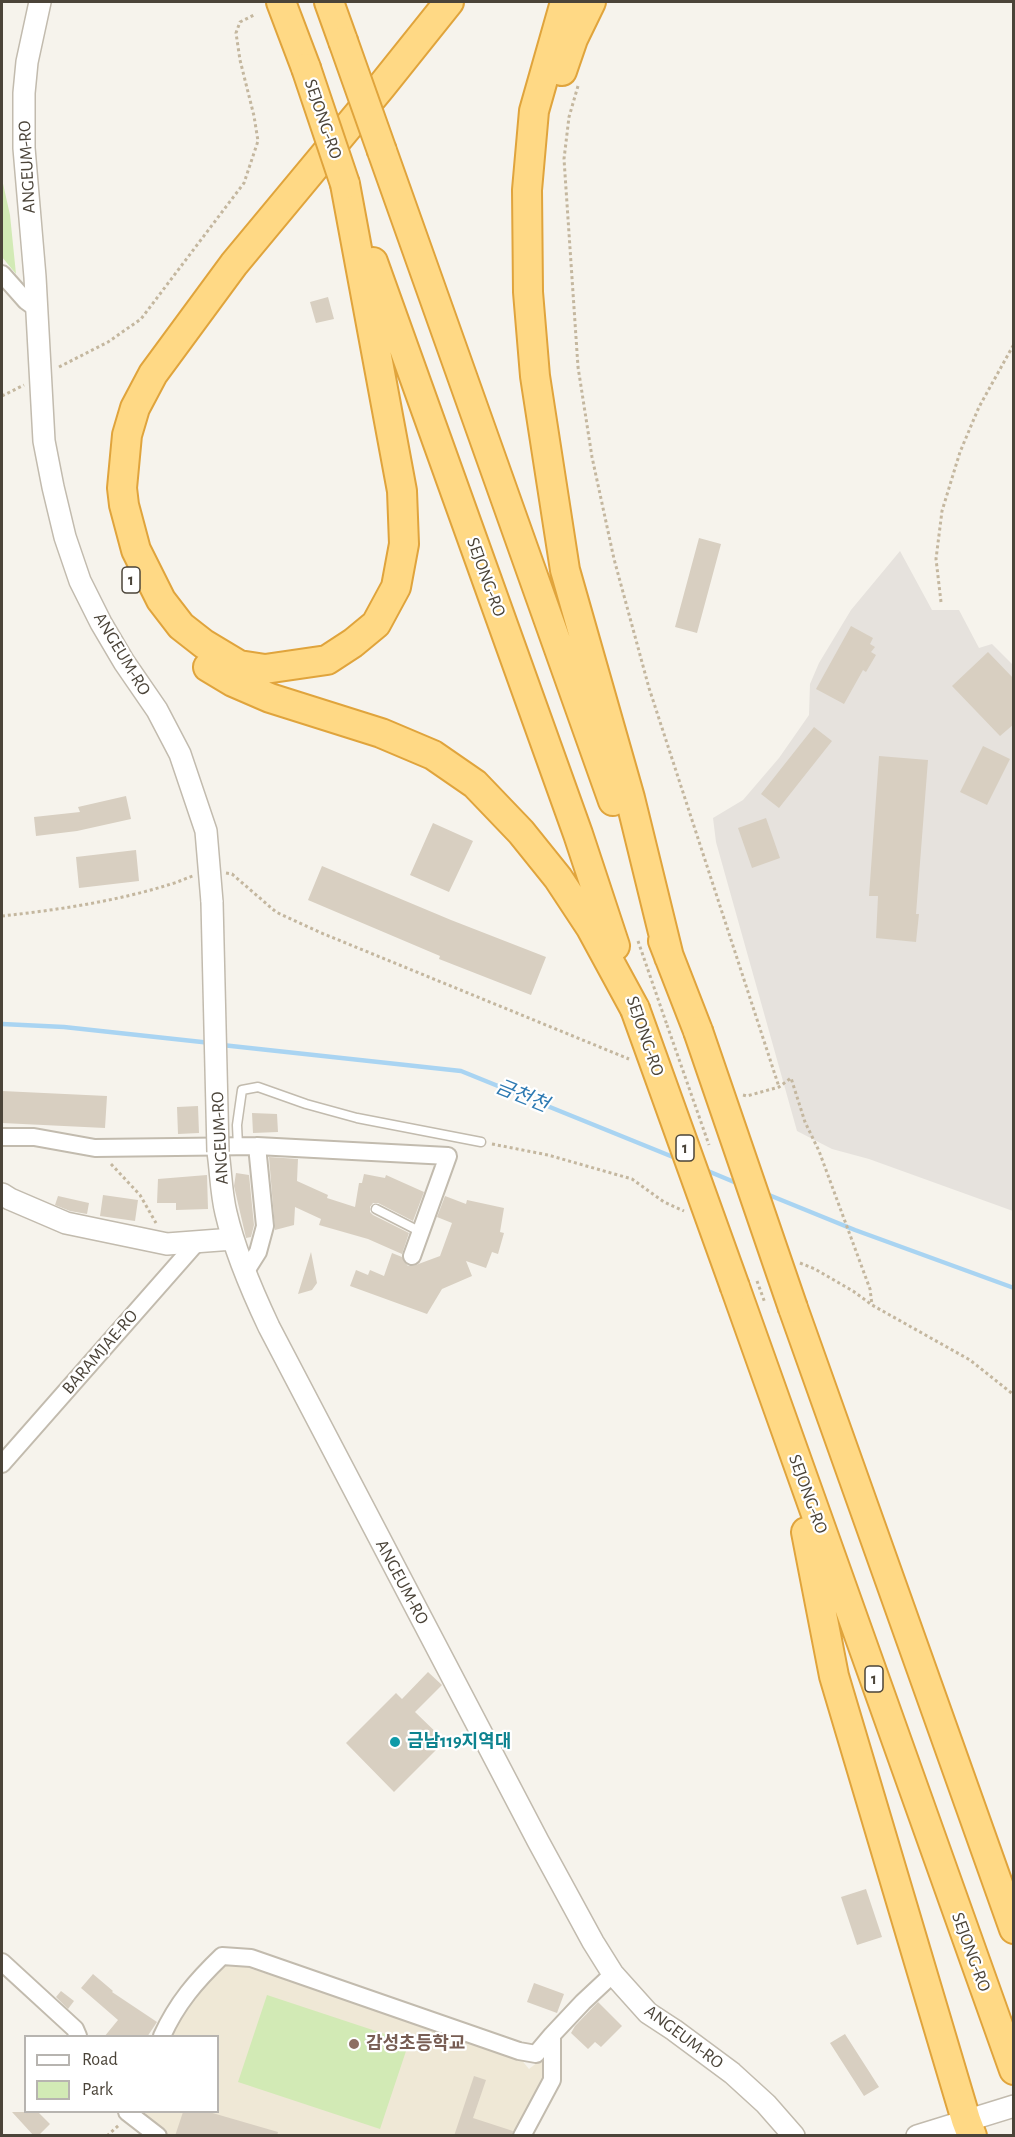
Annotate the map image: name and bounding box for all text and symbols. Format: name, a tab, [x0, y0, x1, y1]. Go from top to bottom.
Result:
street label: SEJONG-RO	[299, 76, 347, 162]
street label: ANGEUM-RO	[14, 120, 40, 214]
street label: SEJONG-RO	[462, 534, 510, 620]
road number: 1	[122, 567, 140, 593]
street label: ANGEUM-RO	[89, 609, 155, 699]
street label: SEJONG-RO	[621, 993, 669, 1079]
water label: 금천천	[492, 1075, 552, 1117]
street label: ANGEUM-RO	[207, 1091, 233, 1185]
road number: 1	[676, 1135, 694, 1161]
street label: BARAMJAE-RO	[57, 1305, 143, 1399]
street label: SEJONG-RO	[784, 1451, 832, 1537]
street label: ANGEUM-RO	[371, 1536, 433, 1628]
road number: 1	[865, 1666, 883, 1692]
place label: 금남119지역대	[407, 1731, 511, 1753]
marker: 금남119지역대	[388, 1735, 402, 1749]
street label: SEJONG-RO	[947, 1909, 995, 1995]
street label: ANGEUM-RO	[640, 2000, 728, 2074]
place label: 감성초등학교	[366, 2033, 465, 2055]
legend	[24, 2035, 219, 2113]
marker: 감성초등학교	[347, 2037, 361, 2051]
text: Road	[82, 2051, 118, 2069]
text: Park	[82, 2081, 113, 2099]

